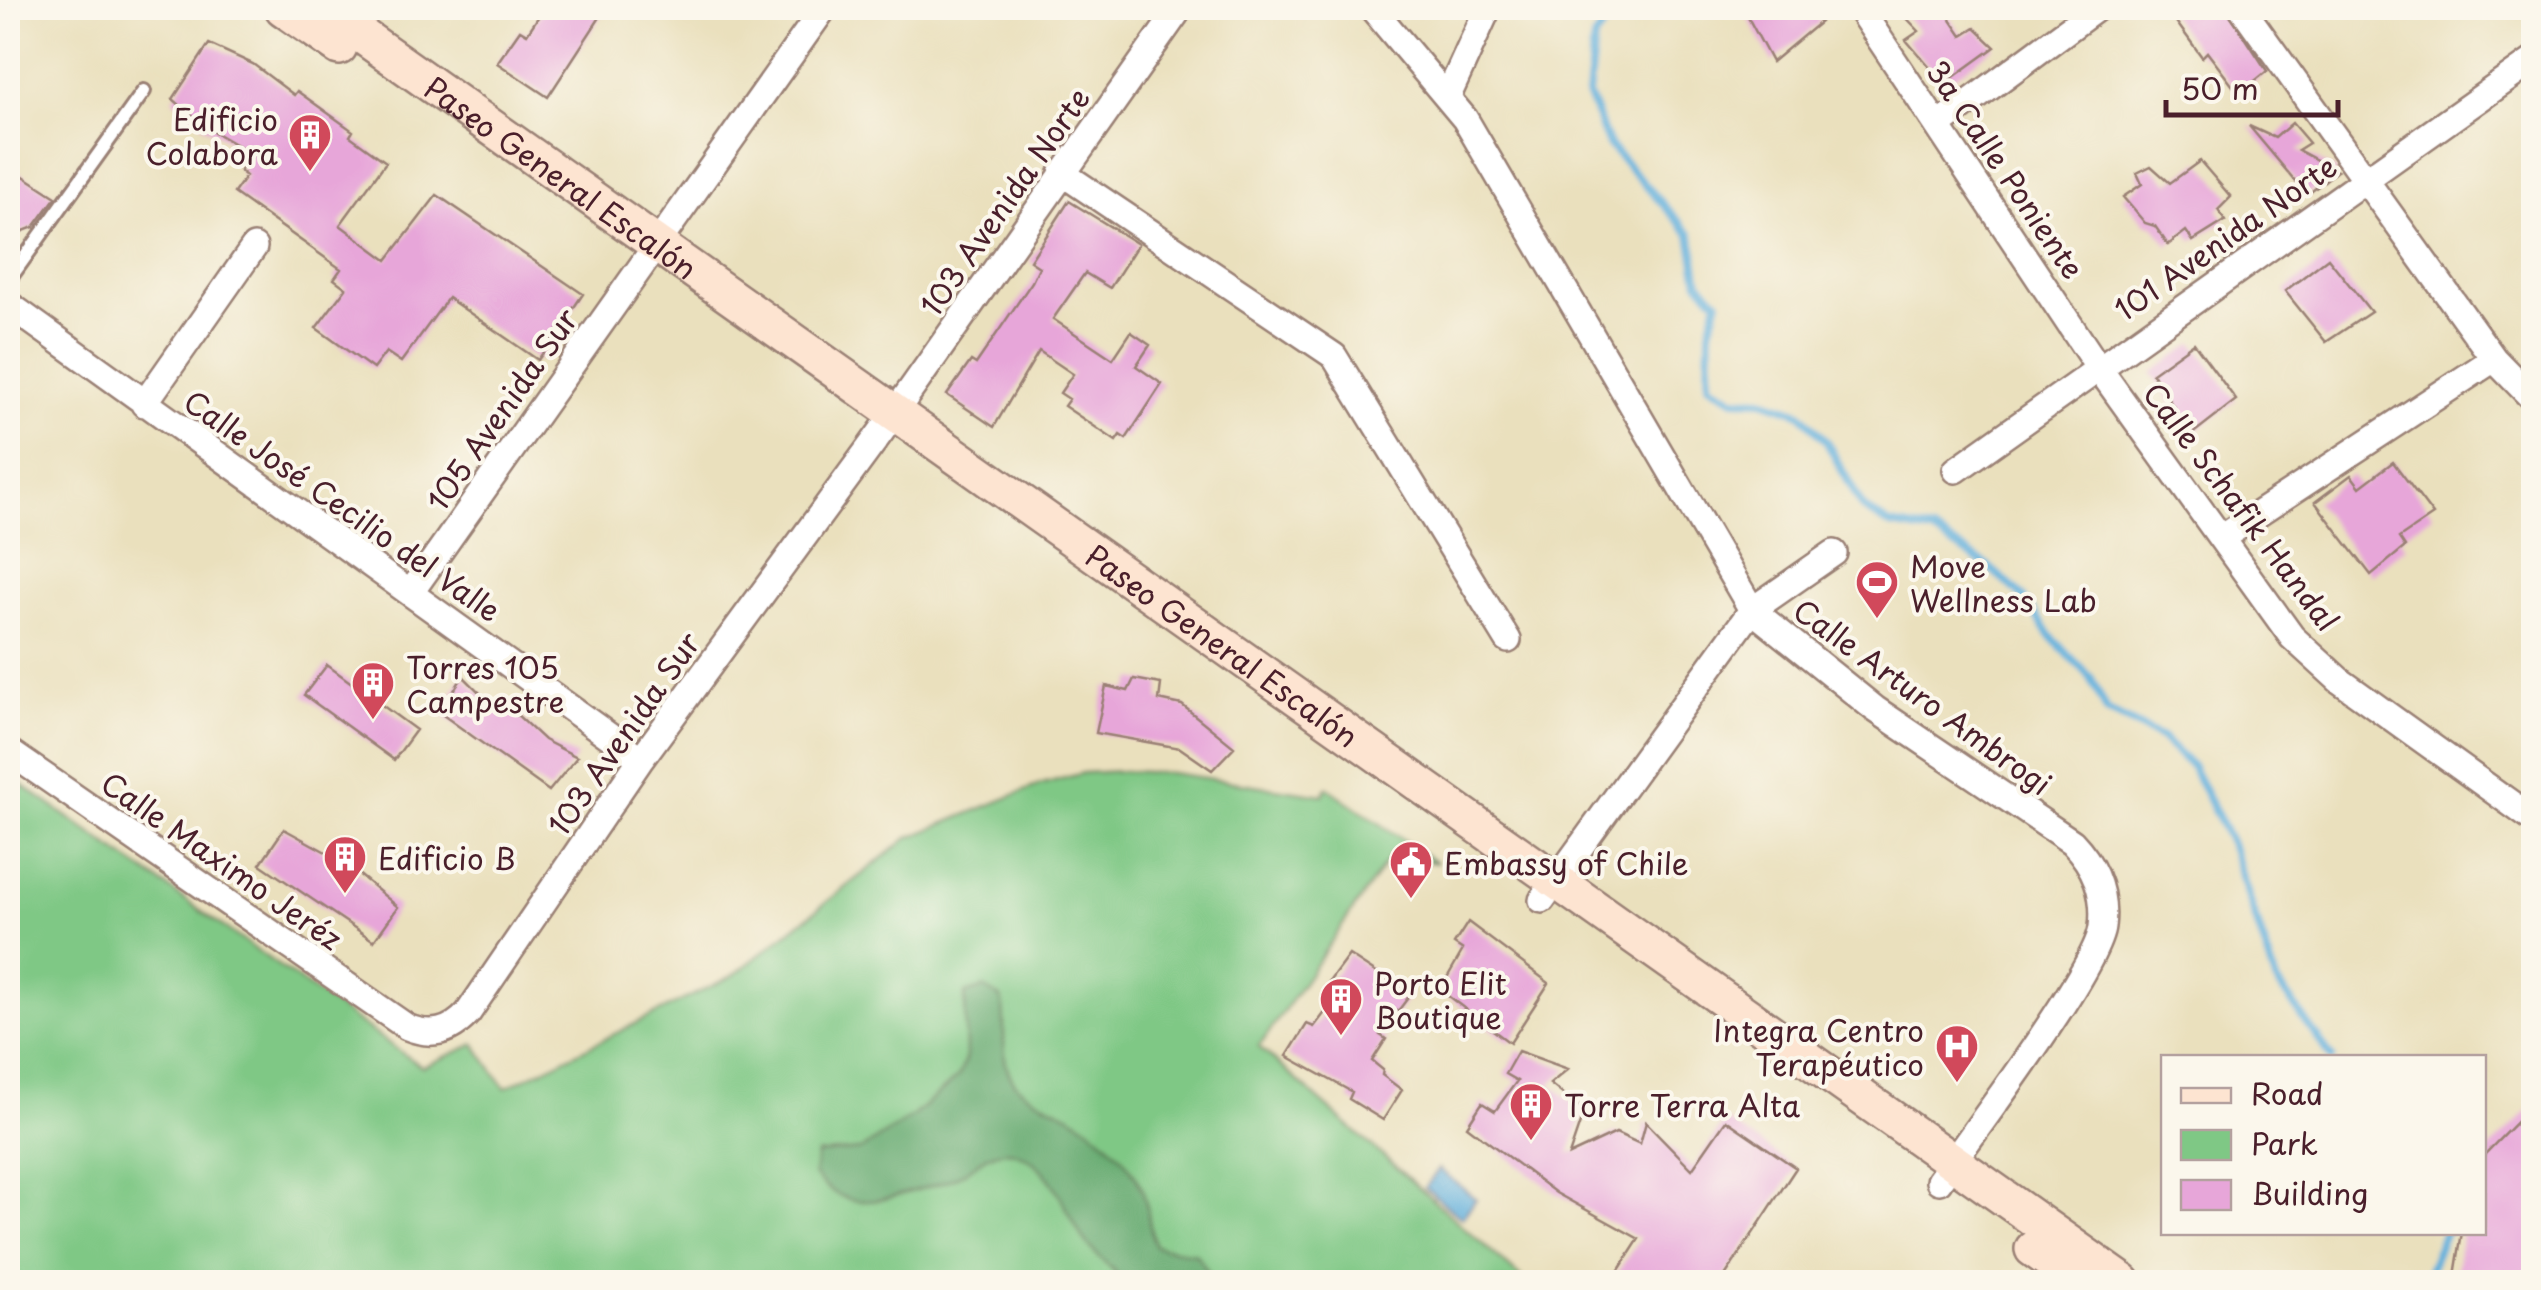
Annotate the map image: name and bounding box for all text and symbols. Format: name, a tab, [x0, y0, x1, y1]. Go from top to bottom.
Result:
street label: 3a Calle Poniente	[1916, 51, 2096, 287]
scale bar	[2166, 55, 2338, 117]
street label: Paseo General Escalón	[415, 64, 707, 289]
text: 50 m	[2181, 65, 2259, 110]
street label: 103 Avenida Norte	[908, 78, 1100, 324]
place label: Edificio Colabora	[146, 96, 279, 175]
building icon: Edificio Colabora	[287, 112, 333, 173]
street label: 101 Avenida Norte	[2105, 143, 2345, 331]
street label: 105 Avenida Sur	[414, 299, 588, 519]
street label: Calle Schafik Handal	[2133, 372, 2351, 640]
street label: Calle José Cecilio del Valle	[175, 378, 511, 632]
street label: Paseo General Escalón	[1077, 532, 1368, 757]
place label: Move Wellness Lab	[1910, 543, 2097, 622]
sports icon: Move Wellness Lab	[1854, 559, 1900, 620]
street label: Calle Arturo Ambrogi	[1785, 587, 2061, 805]
street label: 103 Avenida Sur	[536, 622, 710, 844]
place label: Torres 105 Campestre	[406, 644, 564, 723]
building icon: Torres 105 Campestre	[350, 660, 396, 721]
street label: Calle Maximo Jeréz	[92, 760, 352, 960]
building icon: Edificio B	[322, 834, 368, 895]
place label: Edificio B	[378, 835, 516, 880]
public building icon: Embassy of Chile	[1388, 839, 1434, 900]
place label: Embassy of Chile	[1444, 840, 1689, 885]
place label: Porto Elit Boutique	[1374, 960, 1507, 1039]
building icon: Porto Elit Boutique	[1318, 976, 1364, 1037]
place label: Integra Centro Terapéutico	[1713, 1007, 1924, 1086]
hospital icon: Integra Centro Terapéutico	[1934, 1023, 1980, 1084]
legend	[2161, 1055, 2486, 1235]
text: Road	[2251, 1070, 2324, 1115]
building icon: Torre Terra Alta	[1508, 1081, 1554, 1142]
place label: Torre Terra Alta	[1564, 1082, 1800, 1127]
text: Park	[2251, 1120, 2318, 1165]
text: Building	[2251, 1170, 2368, 1215]

